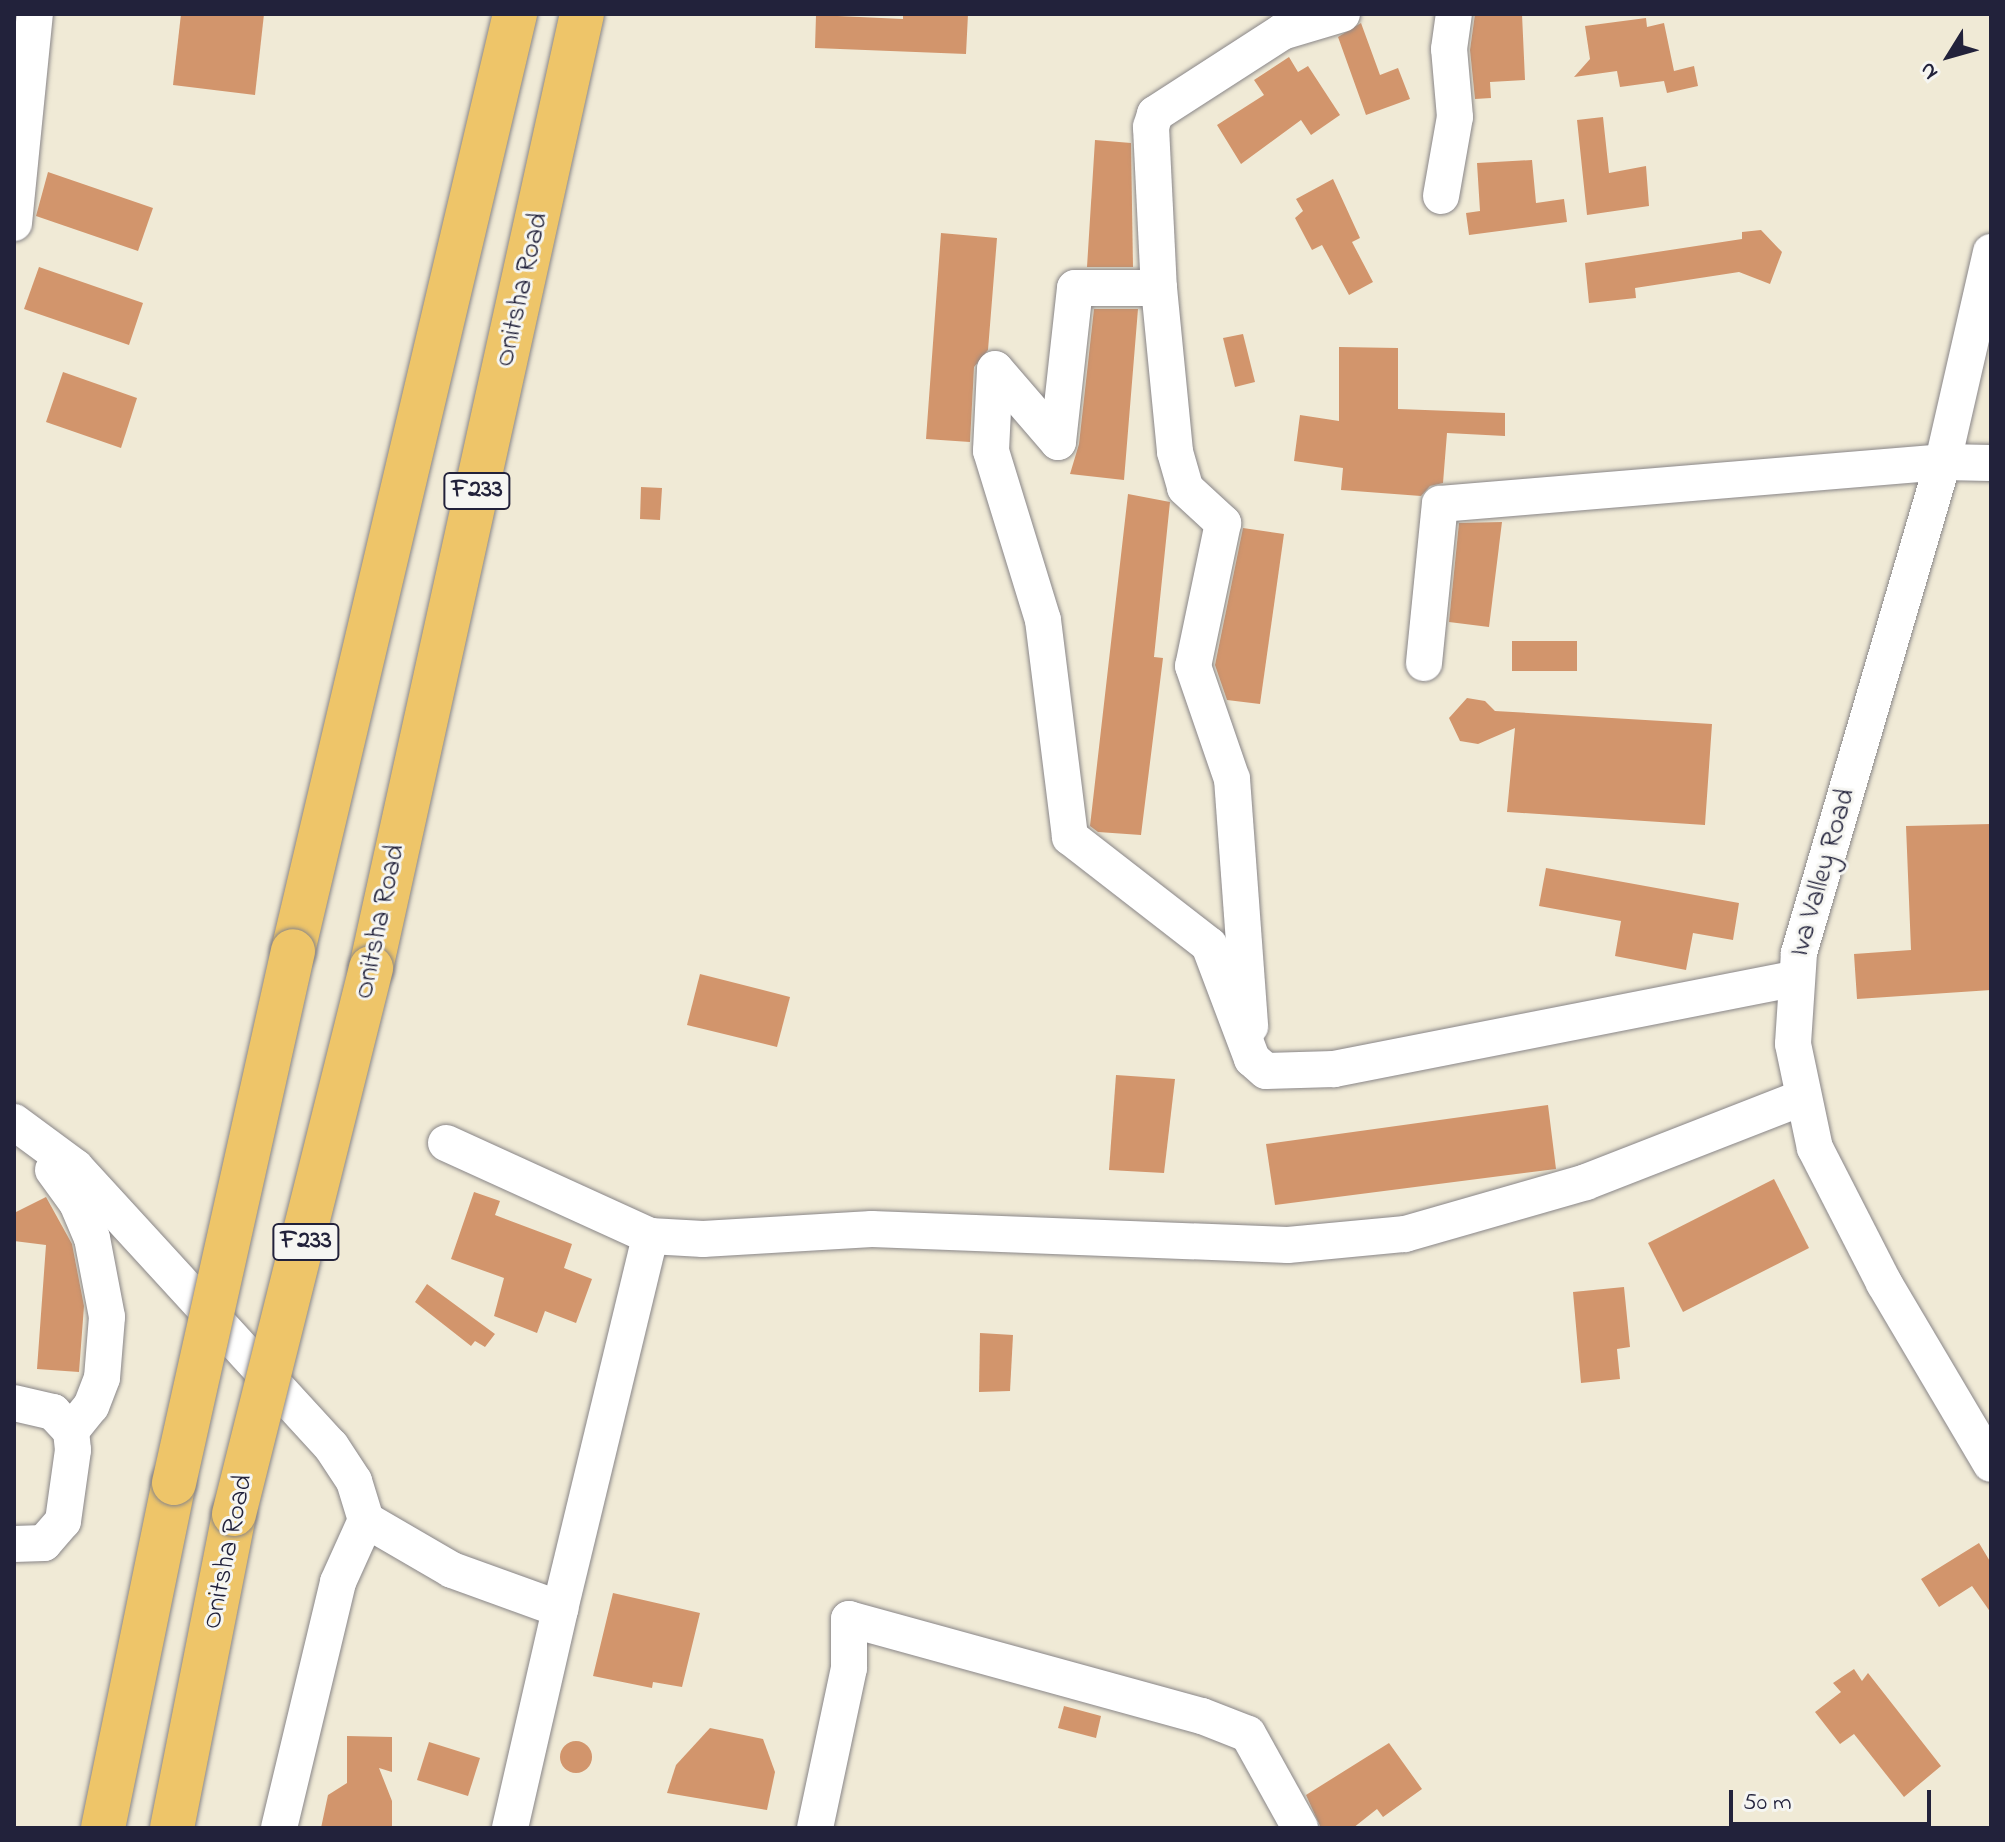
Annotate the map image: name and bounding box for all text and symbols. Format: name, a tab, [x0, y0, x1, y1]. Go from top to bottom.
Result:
north arrow	[1909, 16, 1989, 96]
text: N	[1913, 55, 1947, 86]
street label: Onitsha Road	[489, 210, 557, 370]
road number: F233	[443, 469, 511, 513]
street label: Iva Valley Road	[1784, 785, 1864, 961]
street label: Onitsha Road	[348, 842, 414, 1002]
road number: F233	[272, 1220, 340, 1264]
street label: Onitsha Road	[196, 1472, 262, 1632]
scale bar	[1733, 1774, 1935, 1824]
text: 50 m	[1743, 1786, 1792, 1821]

